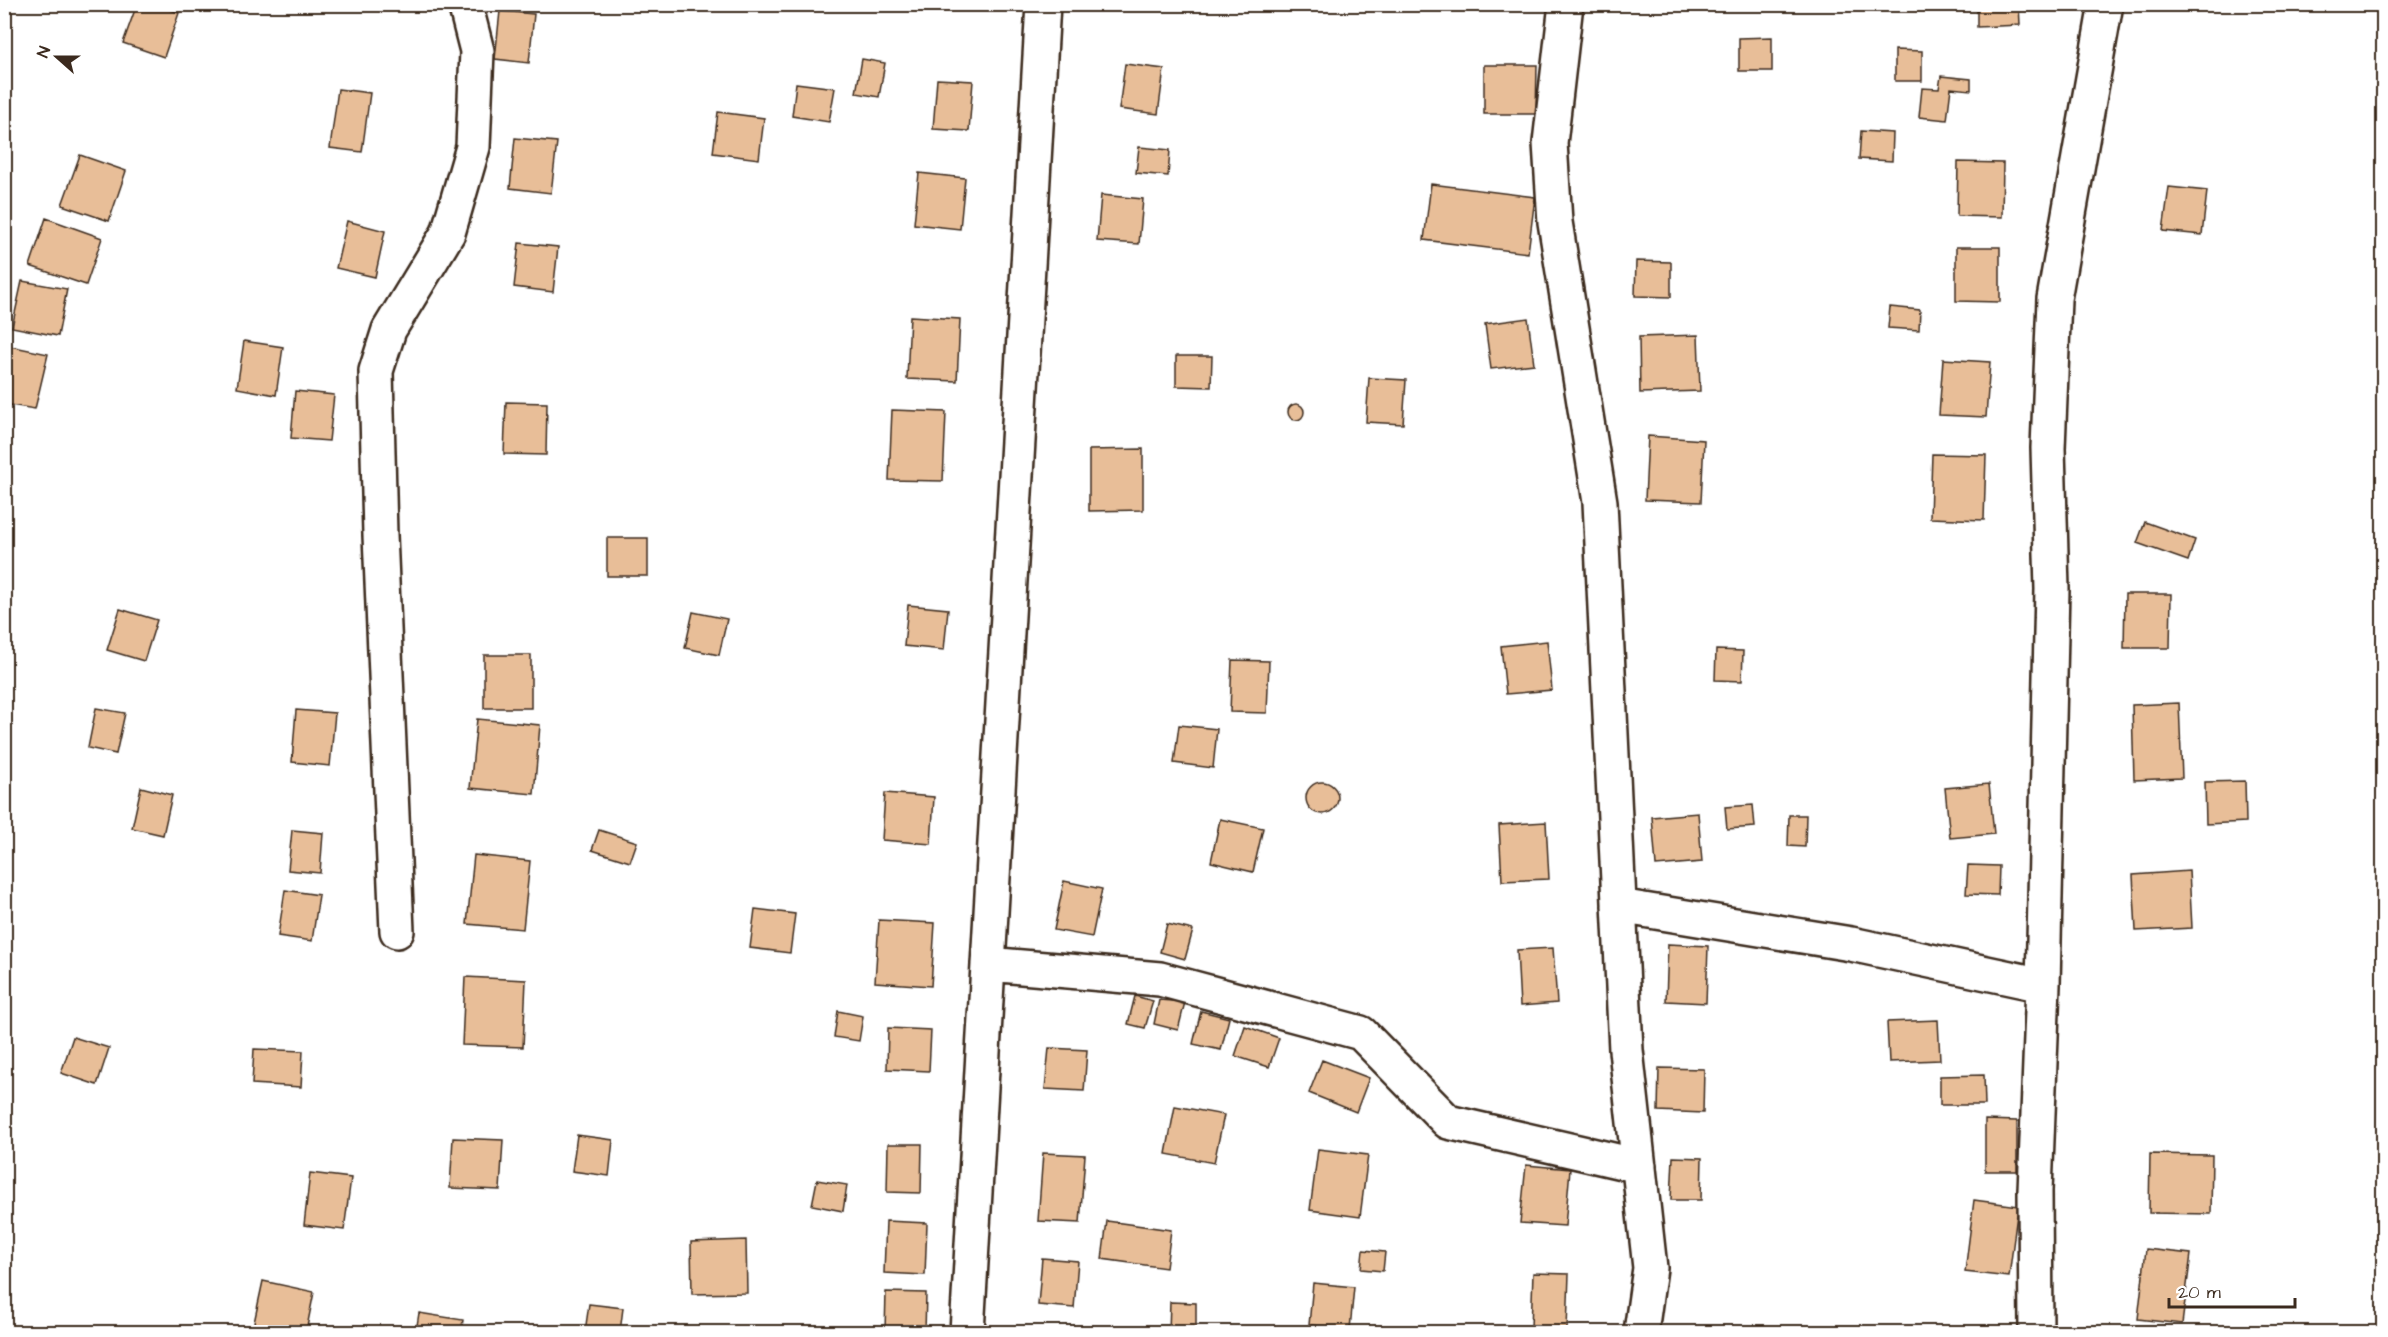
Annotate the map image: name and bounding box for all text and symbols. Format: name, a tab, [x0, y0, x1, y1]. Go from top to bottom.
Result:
north arrow	[27, 27, 87, 87]
text: N	[32, 43, 56, 61]
scale bar	[2169, 1271, 2295, 1309]
text: 20 m	[2178, 1280, 2221, 1305]

